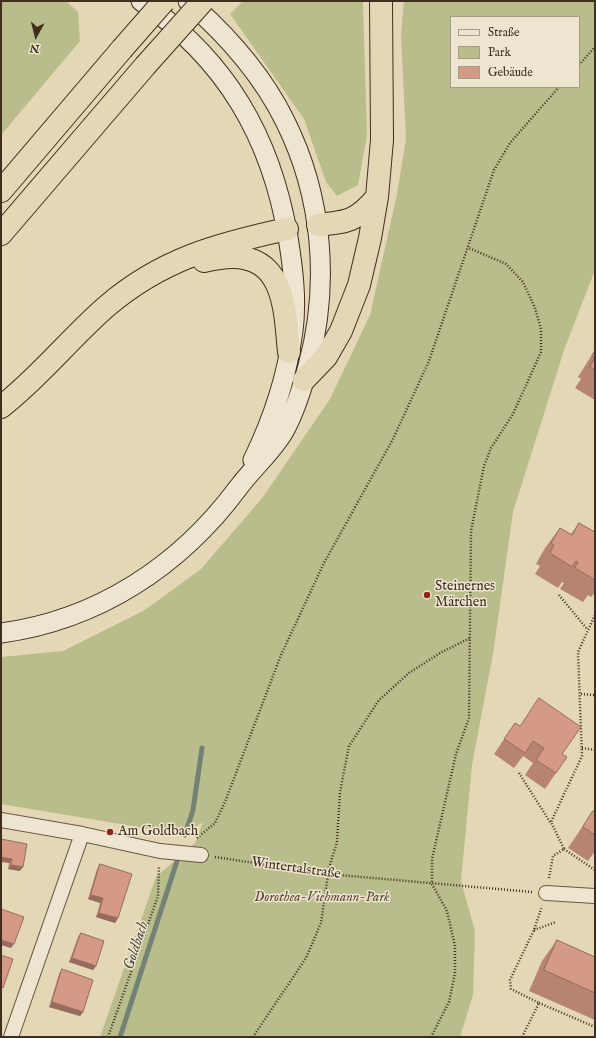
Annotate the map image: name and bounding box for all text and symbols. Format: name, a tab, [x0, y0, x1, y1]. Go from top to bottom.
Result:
north arrow	[16, 16, 56, 56]
legend	[450, 16, 580, 88]
text: Straße	[488, 25, 520, 40]
text: N	[29, 40, 40, 55]
text: Park	[488, 45, 511, 60]
text: Gebäude	[488, 65, 533, 80]
place label: Steinernes Märchen	[435, 579, 495, 612]
marker: Steinernes Märchen	[422, 590, 432, 600]
place label: Am Goldbach	[118, 824, 198, 840]
marker: Am Goldbach	[105, 827, 115, 837]
street label: Wintertalstraße	[250, 854, 342, 884]
park label: Dorothea-Viehmann-Park	[254, 890, 390, 906]
water label: Goldbach	[121, 920, 153, 972]

